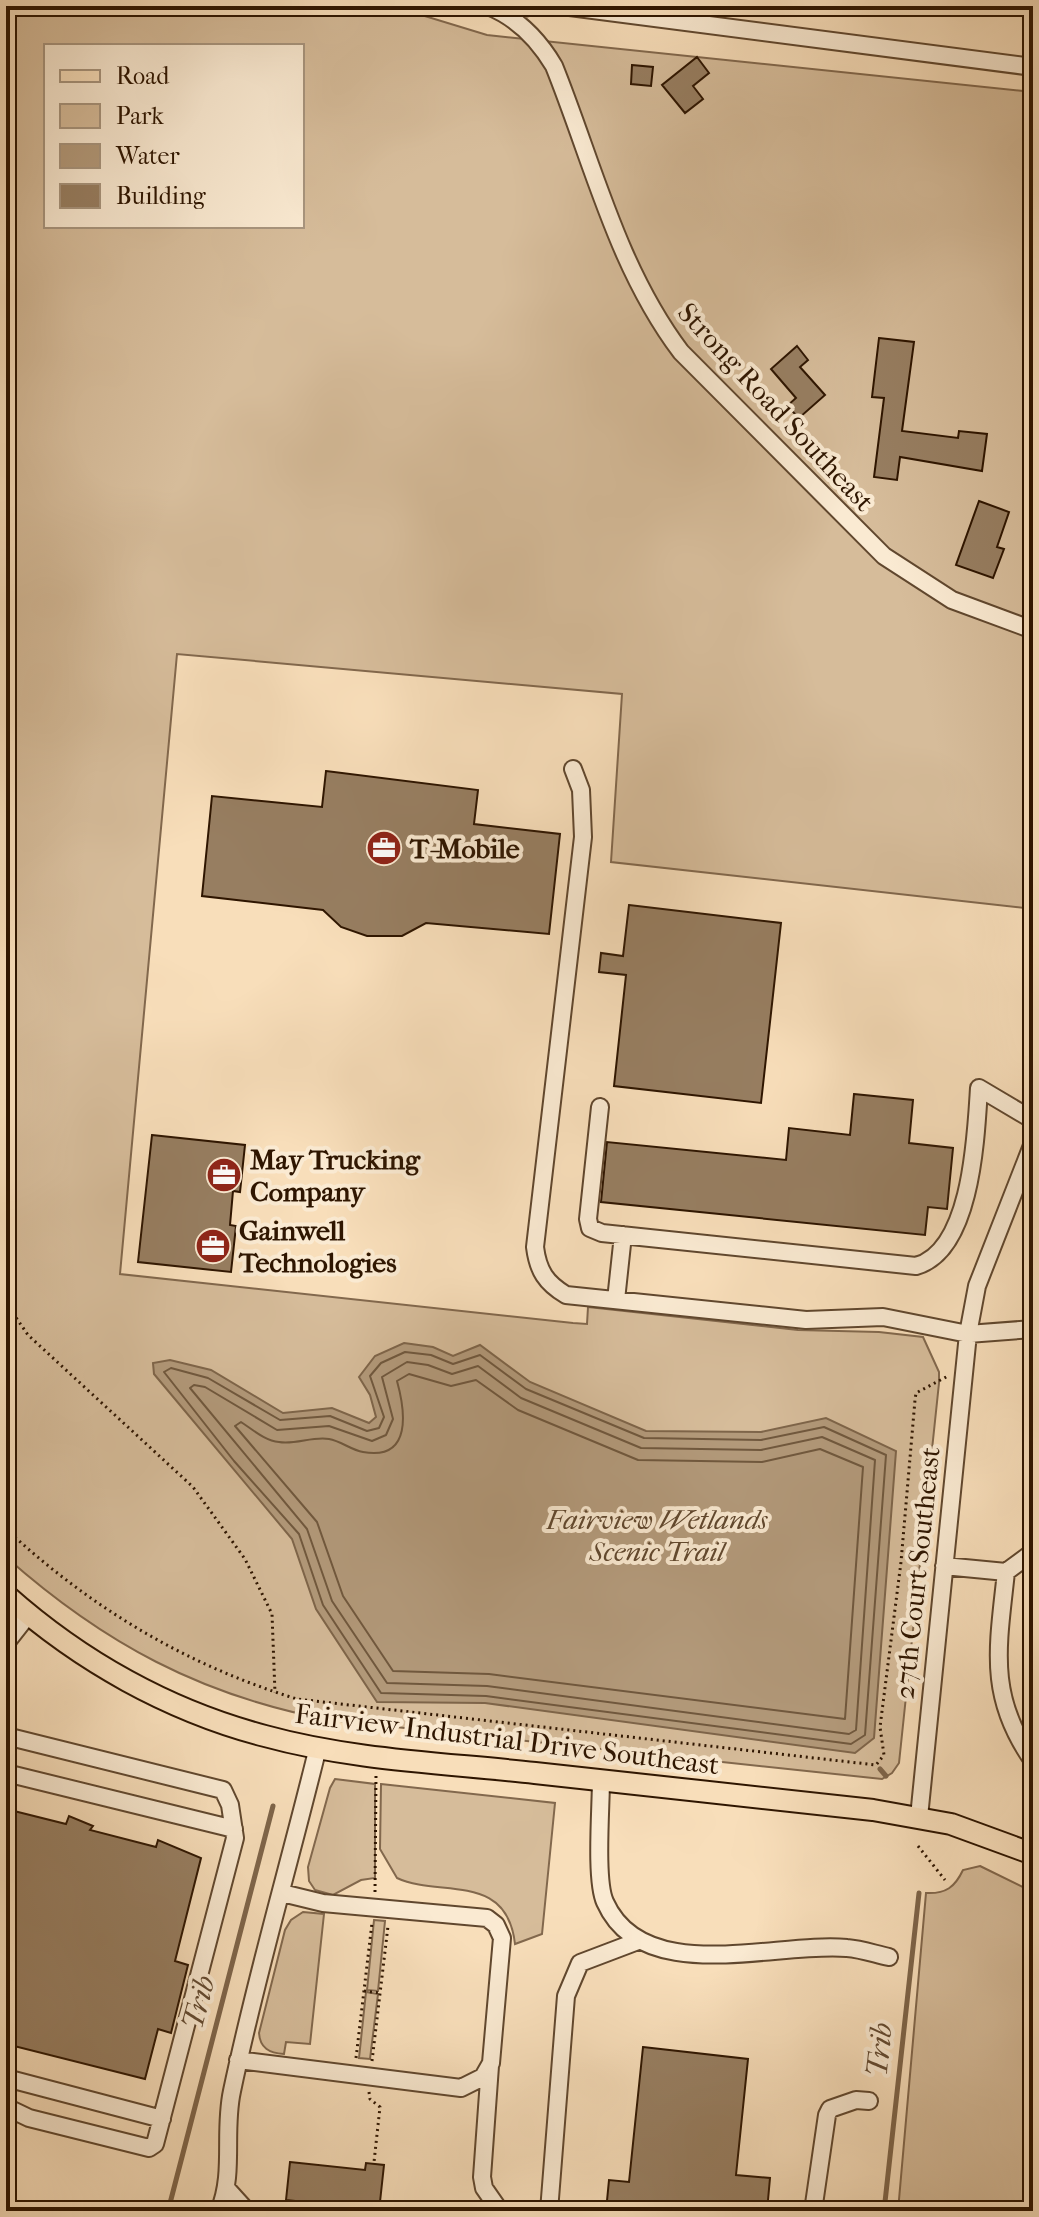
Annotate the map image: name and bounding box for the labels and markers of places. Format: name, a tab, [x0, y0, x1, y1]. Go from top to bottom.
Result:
office icon: T-Mobile	[365, 829, 403, 867]
place label: T-Mobile	[409, 832, 520, 865]
place label: May Trucking Company	[250, 1143, 421, 1208]
office icon: May Trucking Company	[205, 1156, 243, 1194]
place label: Gainwell Technologies	[238, 1214, 397, 1279]
office icon: Gainwell Technologies	[194, 1227, 232, 1265]

